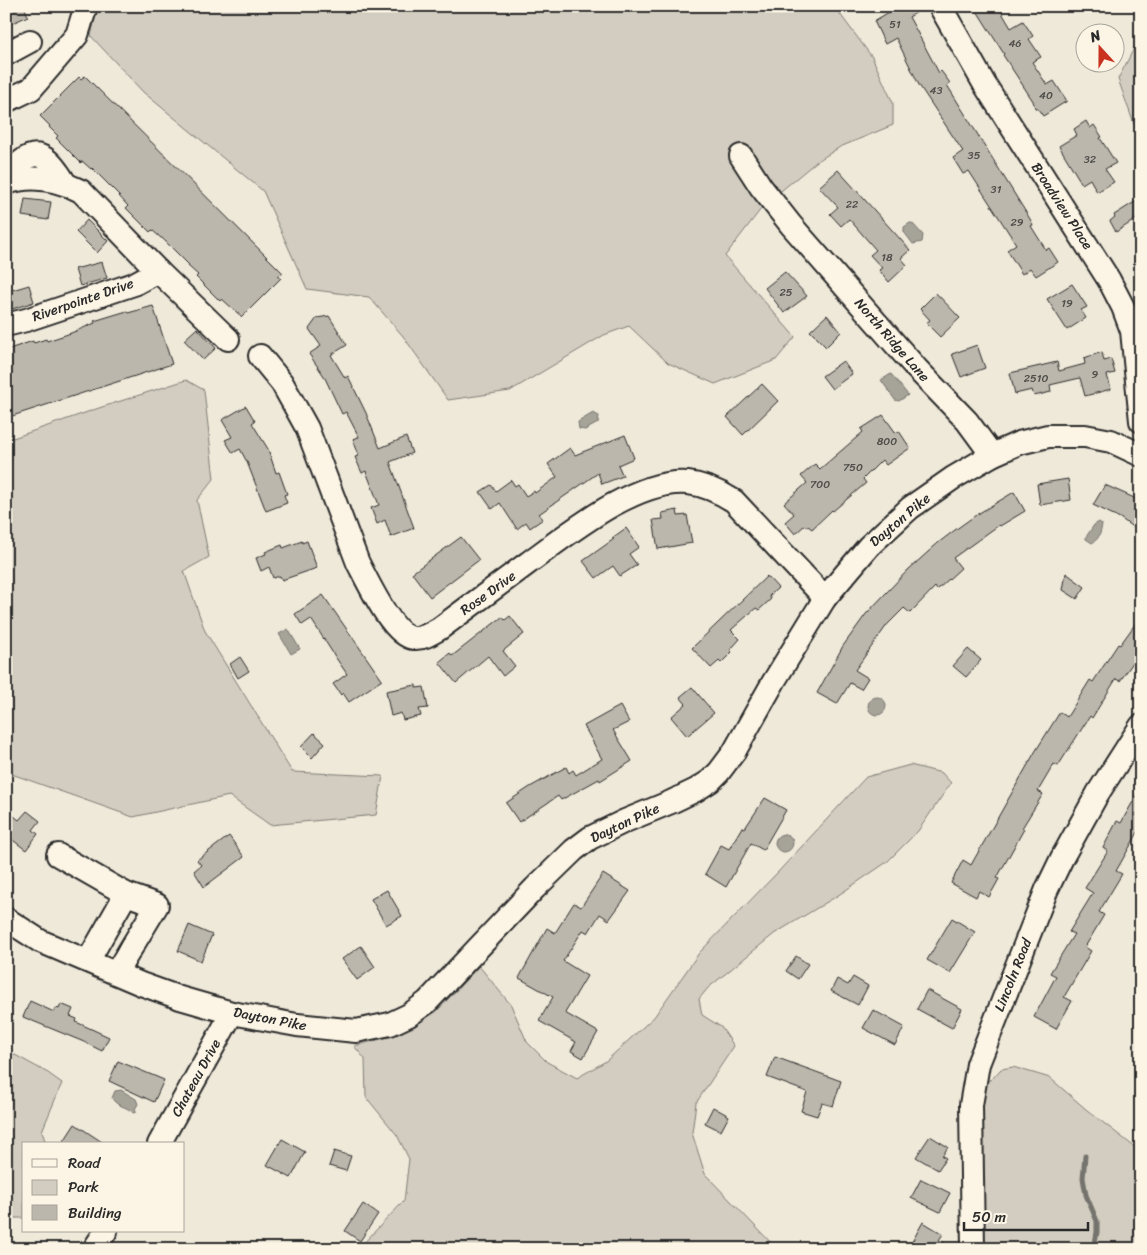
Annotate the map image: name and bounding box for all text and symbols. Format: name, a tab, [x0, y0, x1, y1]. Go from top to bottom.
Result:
house number: 51	[889, 15, 901, 34]
north arrow	[1074, 22, 1124, 72]
text: N	[1086, 23, 1105, 50]
house number: 46	[1008, 34, 1022, 53]
house number: 43	[930, 81, 942, 100]
house number: 40	[1039, 86, 1053, 105]
house number: 35	[968, 146, 981, 165]
house number: 32	[1084, 150, 1097, 169]
street label: Broadview Place	[1024, 157, 1100, 255]
house number: 31	[991, 180, 1002, 199]
house number: 22	[846, 195, 859, 214]
house number: 29	[1010, 213, 1024, 232]
house number: 18	[881, 248, 893, 267]
street label: Riverpointe Drive	[29, 271, 137, 329]
house number: 25	[779, 283, 793, 302]
street label: North Ridge Lane	[848, 292, 936, 388]
house number: 19	[1061, 294, 1073, 313]
house number: 9	[1092, 365, 1099, 384]
house number: 2510	[1024, 369, 1048, 388]
house number: 800	[877, 432, 897, 451]
house number: 750	[843, 458, 863, 477]
house number: 700	[810, 475, 830, 494]
street label: Dayton Pike	[864, 487, 936, 553]
street label: Rose Drive	[455, 564, 521, 622]
street label: Dayton Pike	[586, 796, 664, 850]
street label: Lincoln Road	[987, 933, 1040, 1015]
street label: Dayton Pike	[231, 1000, 309, 1038]
street label: Chateau Drive	[164, 1034, 228, 1122]
legend	[22, 1142, 185, 1232]
text: Road	[68, 1150, 101, 1176]
text: Park	[68, 1174, 99, 1200]
text: Building	[68, 1200, 122, 1226]
scale bar	[964, 1200, 1088, 1232]
text: 50 m	[972, 1204, 1007, 1230]

